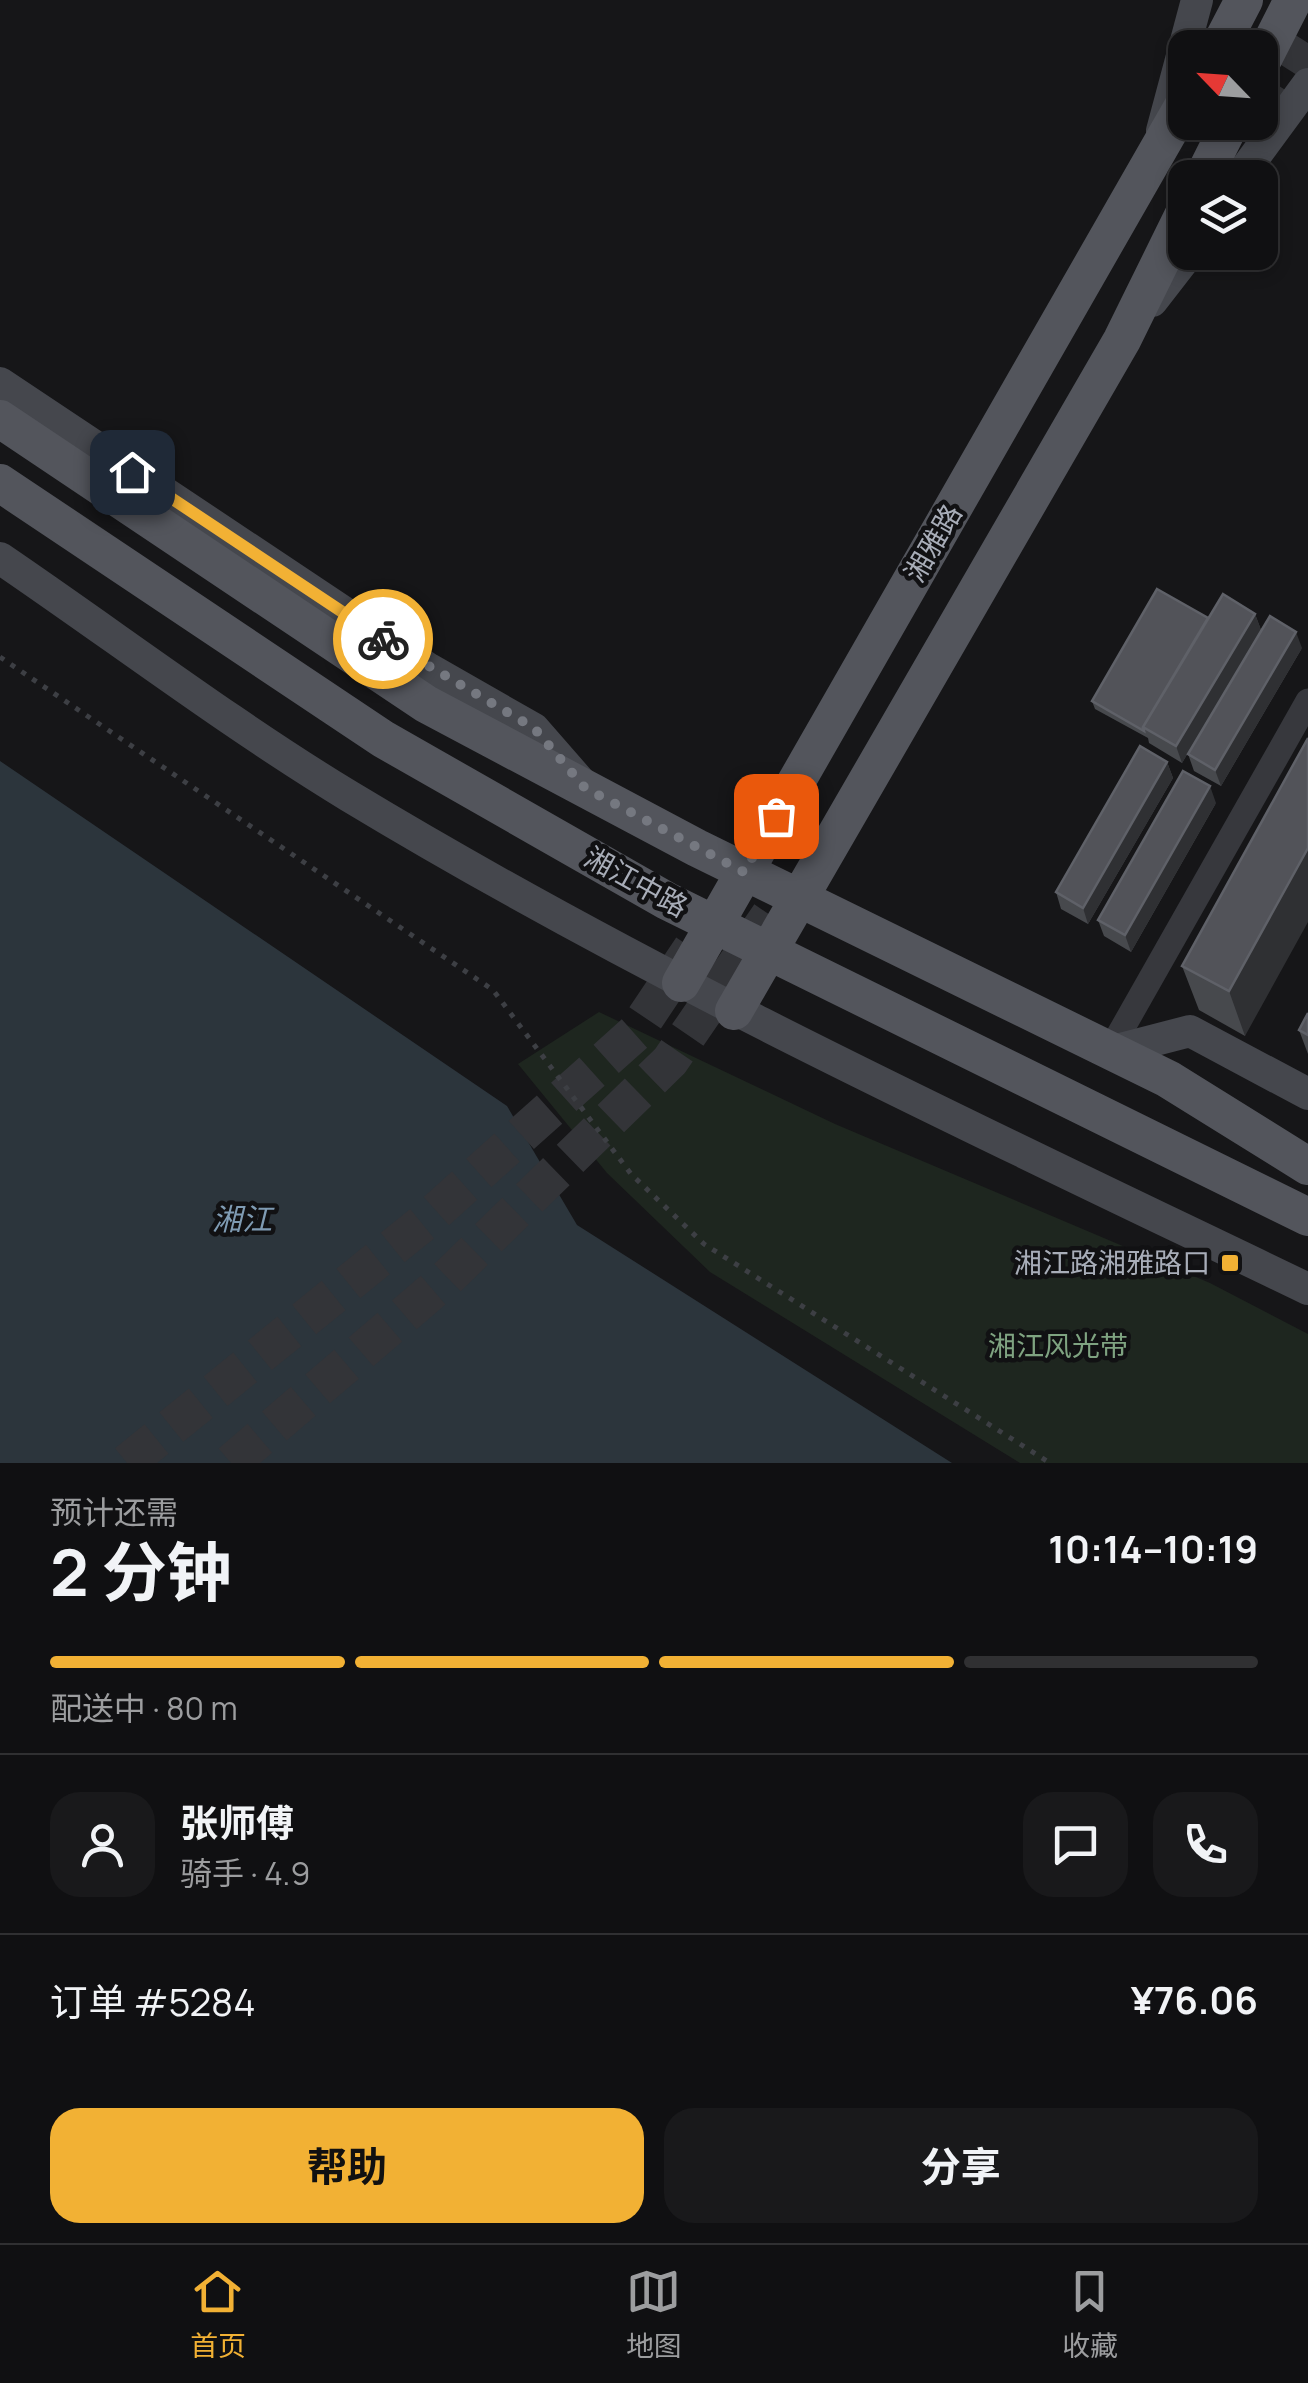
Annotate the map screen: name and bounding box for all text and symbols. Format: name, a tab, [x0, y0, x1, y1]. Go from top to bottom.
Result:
north arrow	[1168, 30, 1278, 140]
map controls	[1168, 30, 1278, 270]
button: layers	[1168, 160, 1278, 270]
pin	[90, 430, 175, 515]
icon: home	[105, 445, 160, 500]
street label: 湘雅路	[895, 497, 970, 588]
courier	[333, 589, 433, 689]
icon: bike	[356, 612, 411, 667]
pin	[734, 774, 819, 859]
icon: bag	[749, 789, 804, 844]
street label: 湘江中路	[578, 837, 695, 925]
water label: 湘江	[212, 1198, 275, 1239]
place label: 湘江路湘雅路口	[1014, 1243, 1210, 1281]
marker: 湘江路湘雅路口	[1219, 1252, 1241, 1274]
park label: 湘江风光带	[988, 1326, 1128, 1364]
text: 预计还需	[50, 1490, 178, 1534]
text: 10:14–10:19	[1048, 1522, 1258, 1574]
text: 2 分钟	[50, 1527, 232, 1616]
text: 配送中 · 80 m	[50, 1686, 238, 1730]
button: person	[50, 1792, 155, 1897]
button: chat	[1023, 1792, 1128, 1897]
button: phone	[1153, 1792, 1258, 1897]
text: 张师傅	[180, 1796, 294, 1848]
text: 骑手 · 4.9	[180, 1851, 310, 1895]
text: ¥76.06	[1131, 1973, 1258, 2025]
text: 订单 #5284	[50, 1975, 256, 2027]
button: 帮助	[50, 2108, 644, 2223]
button: 分享	[664, 2108, 1258, 2223]
tab: 首页	[190, 2264, 246, 2364]
tab: 地图	[626, 2264, 682, 2364]
tab: 收藏	[1062, 2264, 1118, 2364]

